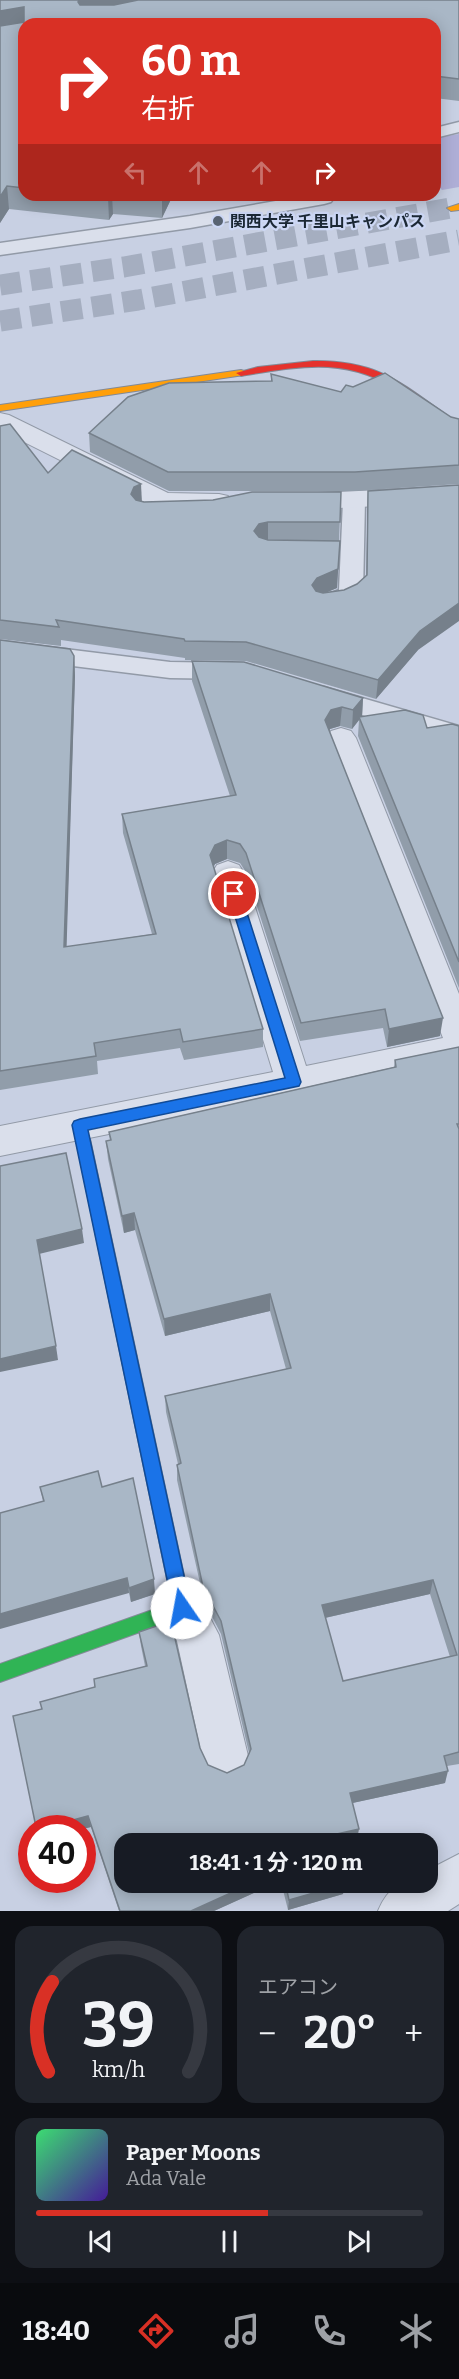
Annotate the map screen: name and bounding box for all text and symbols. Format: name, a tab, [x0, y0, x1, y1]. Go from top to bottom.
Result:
text: 60 m	[141, 36, 240, 86]
icon: right	[42, 42, 120, 120]
text: 右折	[141, 93, 195, 125]
icon: left	[119, 156, 152, 189]
icon: ahead	[182, 156, 215, 189]
icon: ahead	[245, 156, 278, 189]
icon: right	[308, 156, 341, 189]
place label: 関西大学 千里山キャンパス	[230, 212, 425, 231]
marker: 関西大学 千里山キャンパス	[211, 214, 225, 228]
pin	[208, 868, 259, 919]
icon: arrive	[217, 877, 250, 910]
position arrow	[150, 1576, 214, 1640]
speed limit sign: 40	[18, 1815, 96, 1893]
text: 18:41 · 1 分 · 120 m	[189, 1849, 363, 1876]
text: エアコン	[258, 1975, 338, 1999]
text: 39	[82, 1988, 155, 2063]
text: 20°	[304, 2006, 377, 2060]
text: −	[258, 2014, 276, 2054]
text: +	[404, 2014, 423, 2054]
text: km/h	[92, 2057, 145, 2083]
text: Paper Moons	[126, 2139, 261, 2166]
text: Ada Vale	[126, 2166, 206, 2190]
icon: previous	[84, 2225, 117, 2258]
icon: pause	[213, 2225, 246, 2258]
icon: next	[342, 2225, 375, 2258]
icon: directions	[135, 2310, 177, 2352]
icon: music	[221, 2310, 263, 2352]
icon: phone	[308, 2310, 350, 2352]
icon: climate	[395, 2310, 437, 2352]
text: 18:40	[22, 2315, 90, 2347]

